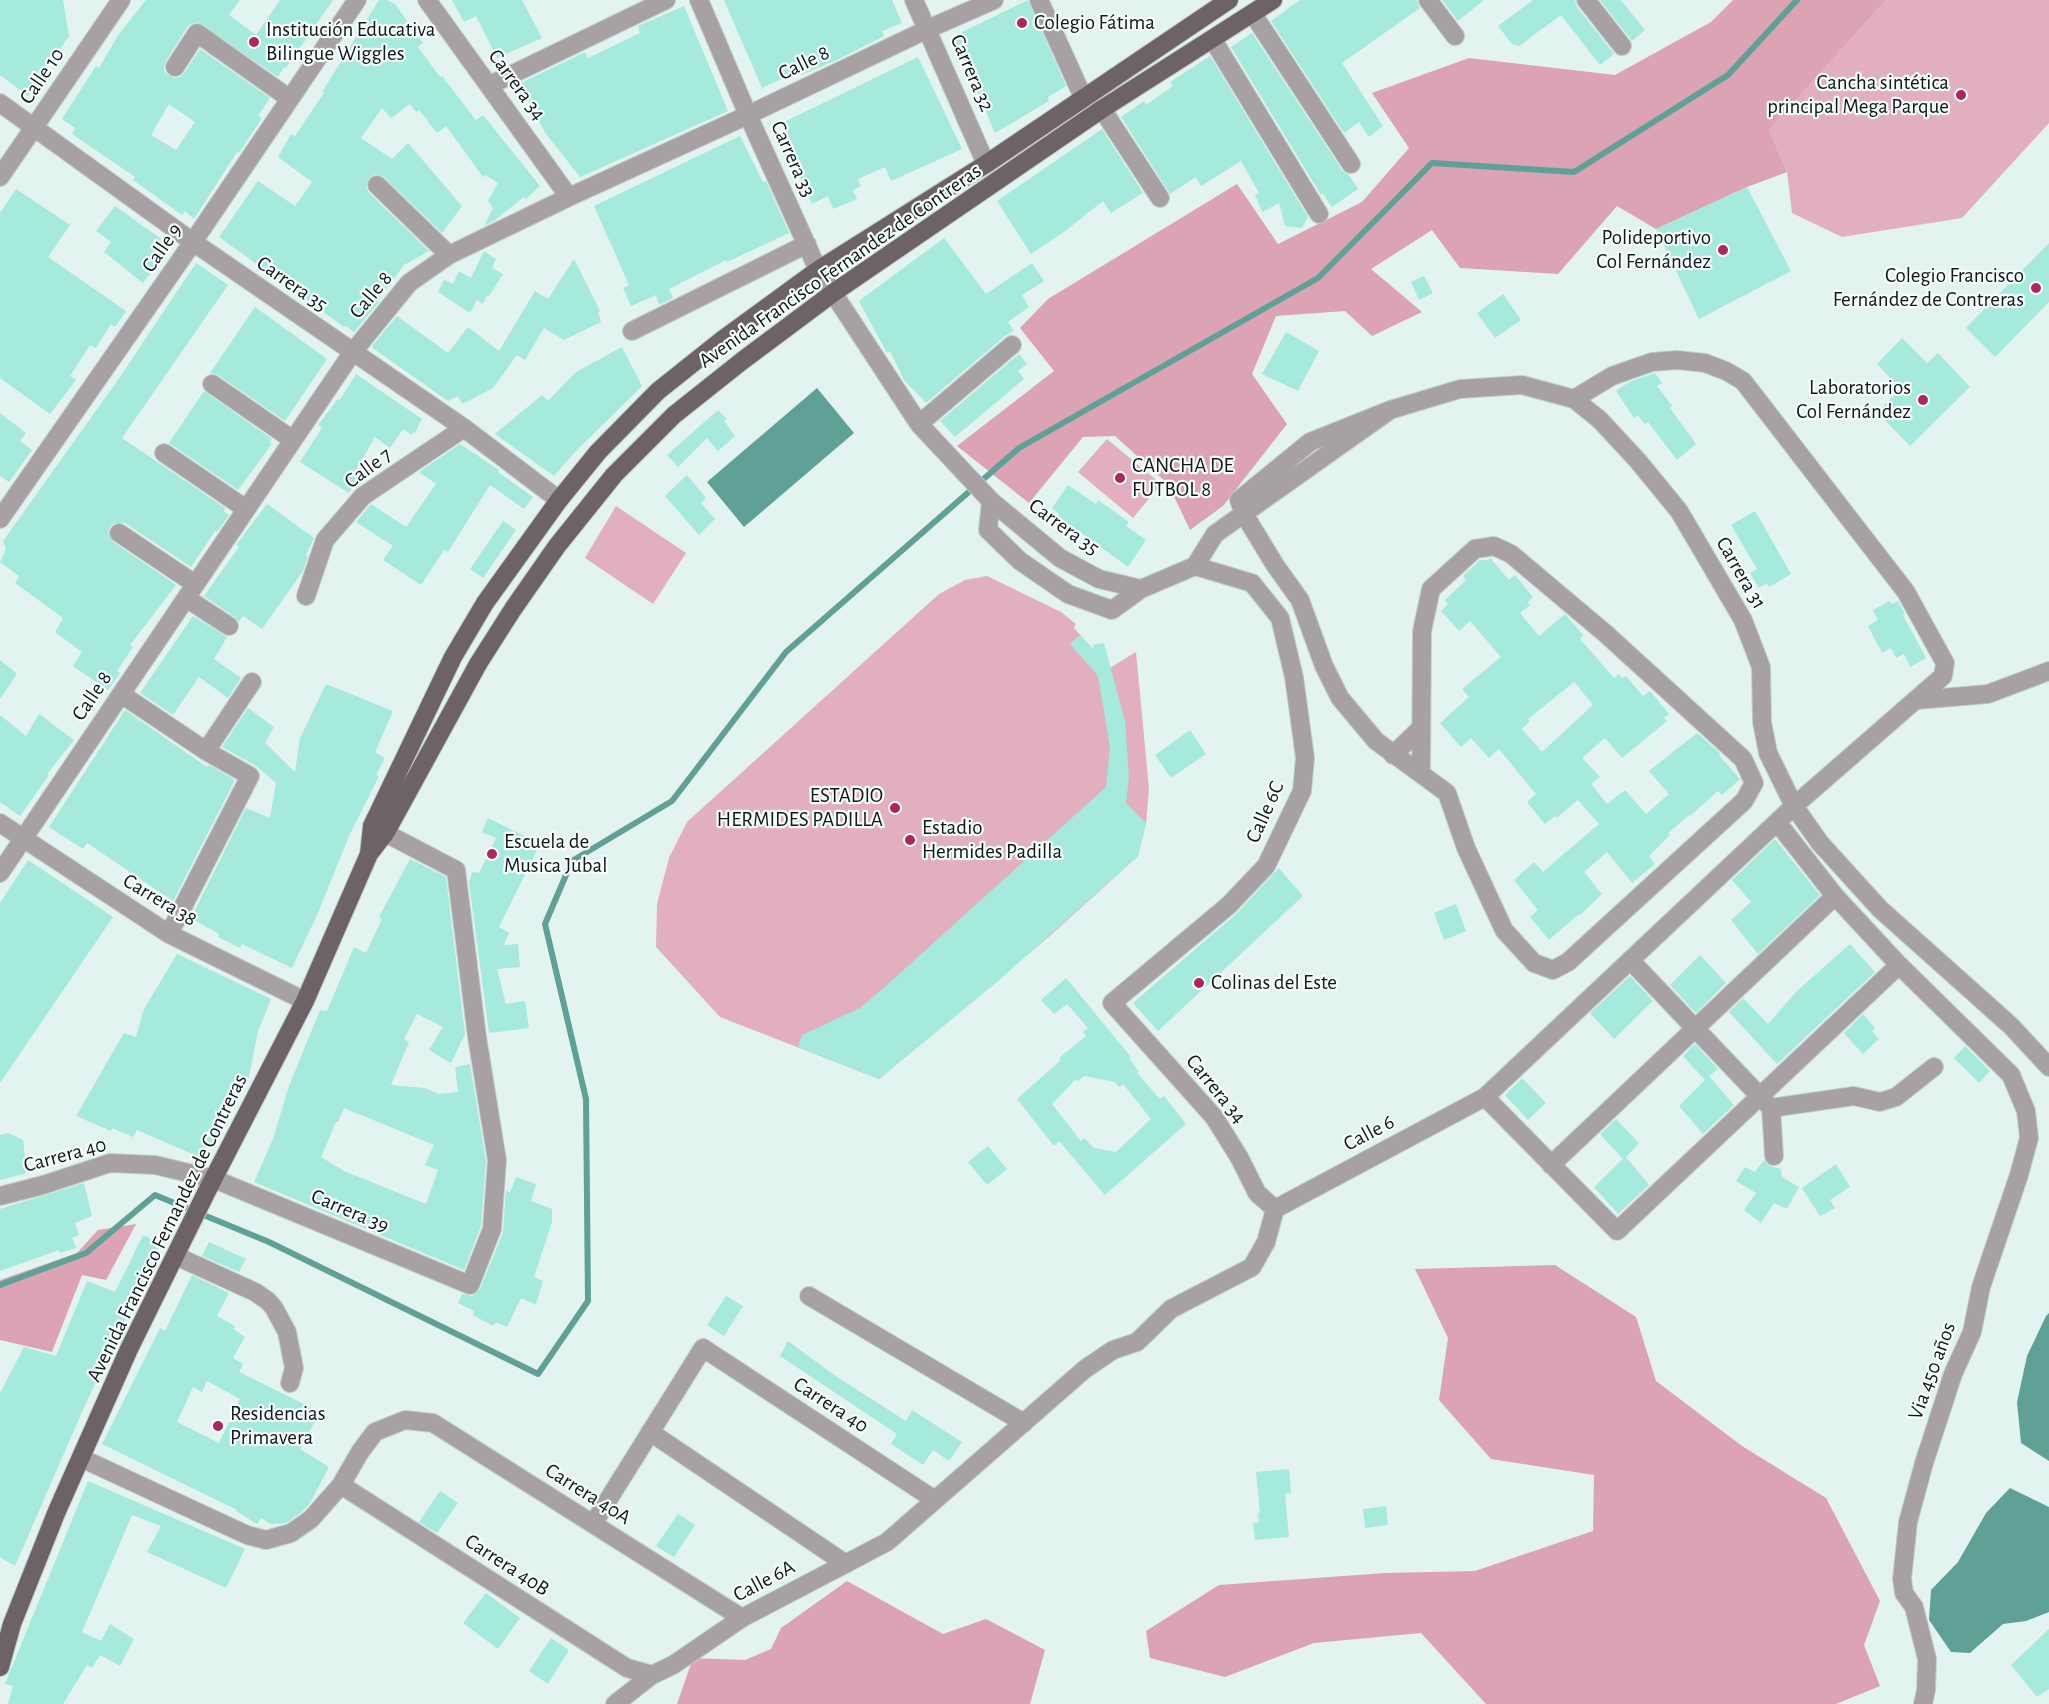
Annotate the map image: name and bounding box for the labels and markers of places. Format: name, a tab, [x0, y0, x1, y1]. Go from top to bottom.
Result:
place label: Colegio Fátima	[1034, 10, 1155, 36]
marker: Colegio Fátima	[1015, 16, 1029, 30]
place label: Institución Educativa Bilingue Wiggles	[266, 17, 435, 67]
marker: Institución Educativa Bilingue Wiggles	[247, 35, 261, 49]
place label: Cancha sintética principal Mega Parque	[1767, 70, 1949, 120]
marker: Cancha sintética principal Mega Parque	[1954, 88, 1968, 102]
place label: Polideportivo Col Fernández	[1596, 225, 1711, 275]
marker: Polideportivo Col Fernández	[1716, 243, 1730, 257]
place label: Colegio Francisco Fernández de Contreras	[1833, 263, 2024, 313]
marker: Colegio Francisco Fernández de Contreras	[2029, 281, 2043, 295]
place label: Laboratorios Col Fernández	[1796, 375, 1911, 425]
marker: Laboratorios Col Fernández	[1916, 393, 1930, 407]
place label: CANCHA DE FUTBOL 8	[1132, 453, 1234, 503]
marker: CANCHA DE FUTBOL 8	[1113, 471, 1127, 485]
place label: ESTADIO HERMIDES PADILLA	[717, 783, 883, 833]
marker: ESTADIO HERMIDES PADILLA	[888, 801, 902, 815]
place label: Estadio Hermides Padilla	[922, 815, 1062, 865]
place label: Escuela de Musica Jubal	[504, 829, 607, 879]
marker: Estadio Hermides Padilla	[903, 833, 917, 847]
marker: Escuela de Musica Jubal	[485, 847, 499, 861]
place label: Colinas del Este	[1211, 970, 1337, 996]
marker: Colinas del Este	[1192, 976, 1206, 990]
place label: Residencias Primavera	[230, 1401, 325, 1451]
marker: Residencias Primavera	[211, 1419, 225, 1433]

